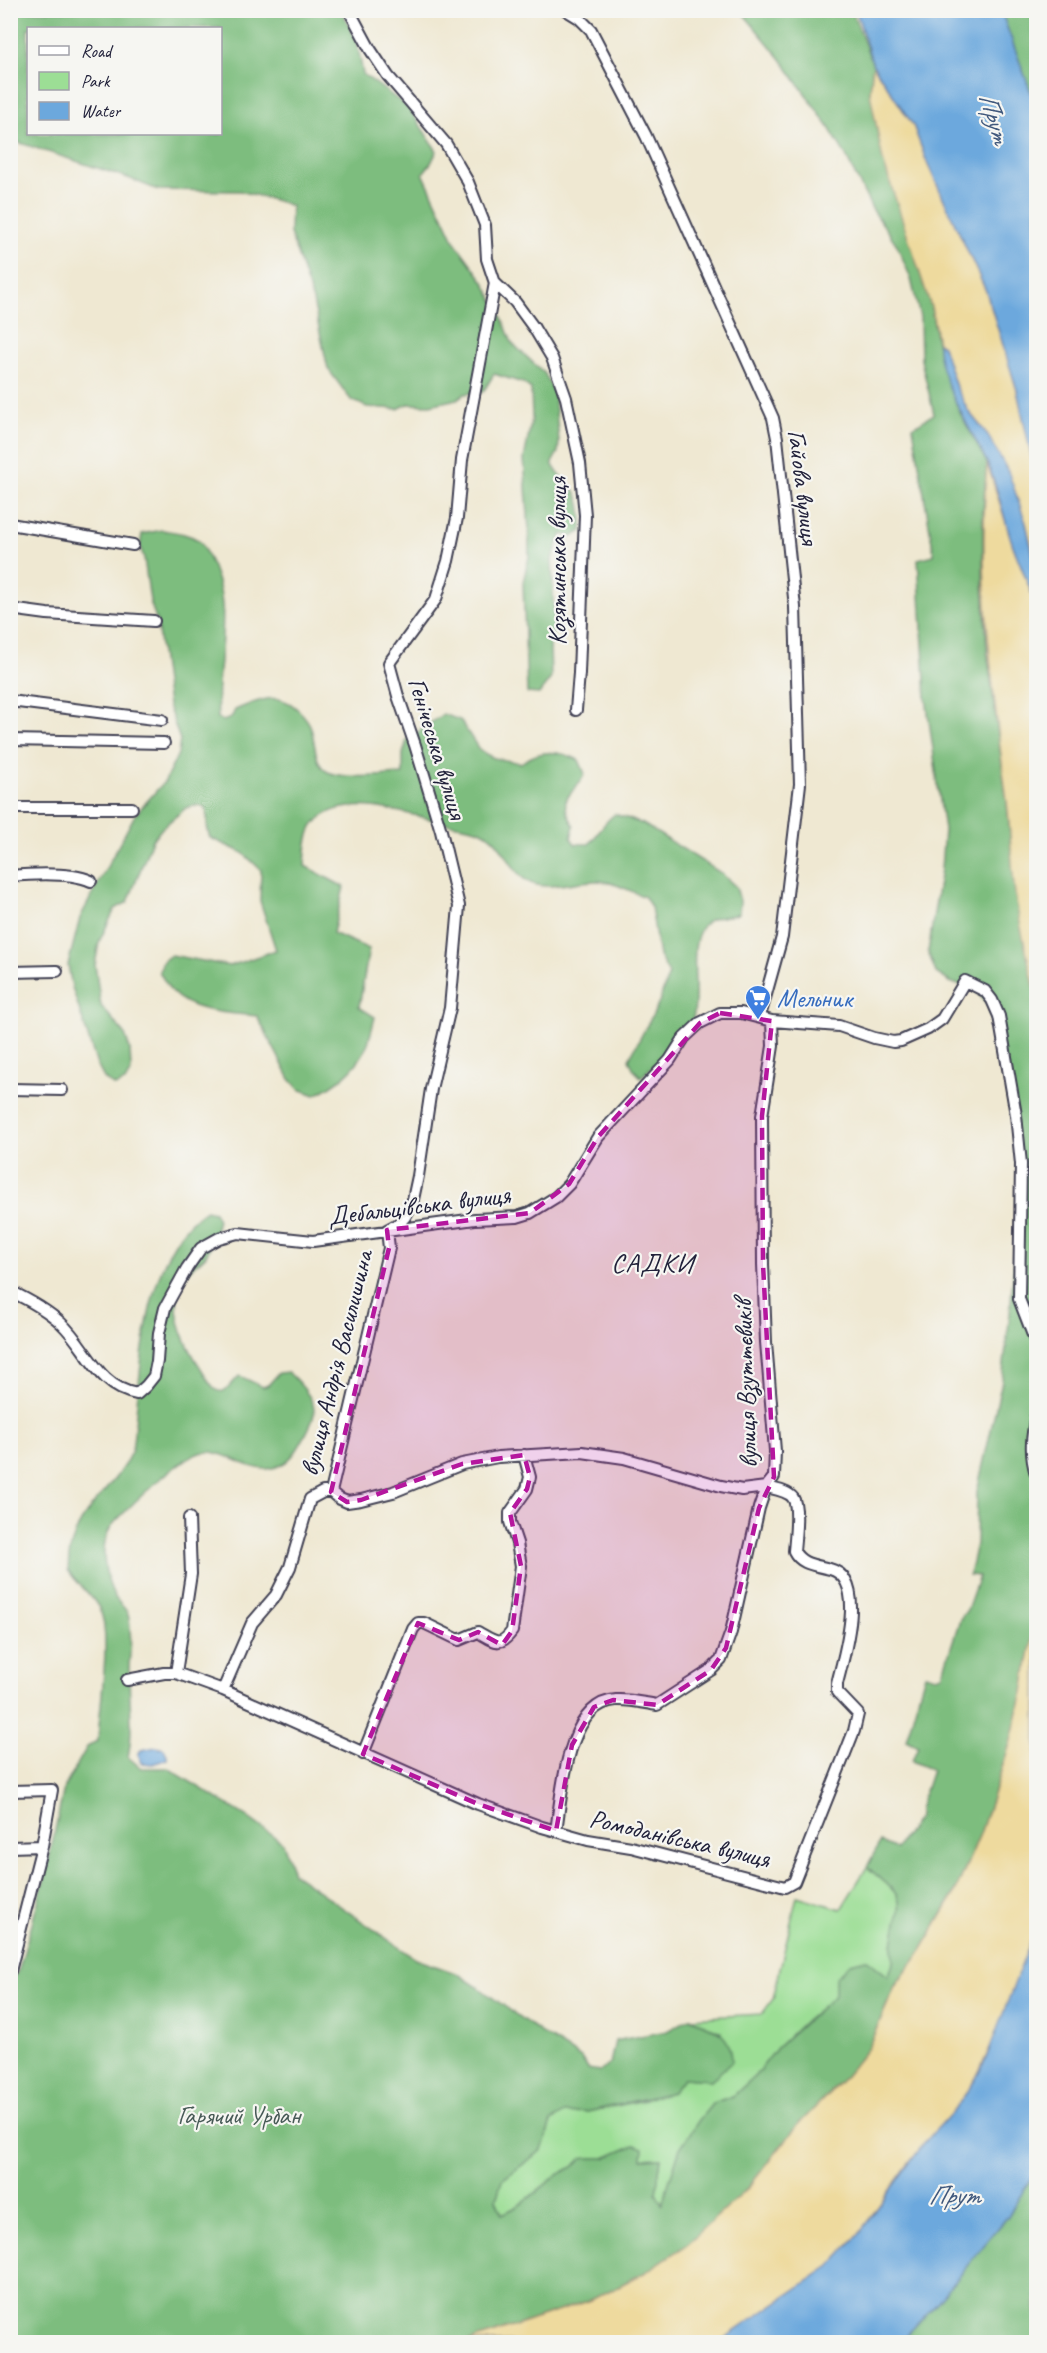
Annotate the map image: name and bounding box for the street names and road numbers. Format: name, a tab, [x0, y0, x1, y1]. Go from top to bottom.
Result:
street label: Гайова вулиця	[780, 428, 827, 548]
street label: Козятинська вулиця	[541, 475, 575, 645]
street label: Генічеська вулиця	[400, 673, 475, 825]
street label: Дебальцівська вулиця	[326, 1178, 514, 1233]
street label: вулиця Андрія Василишина	[293, 1245, 381, 1479]
street label: вулиця Взуттєвиків	[726, 1293, 766, 1469]
street label: Ромоданівська вулиця	[586, 1802, 775, 1876]

